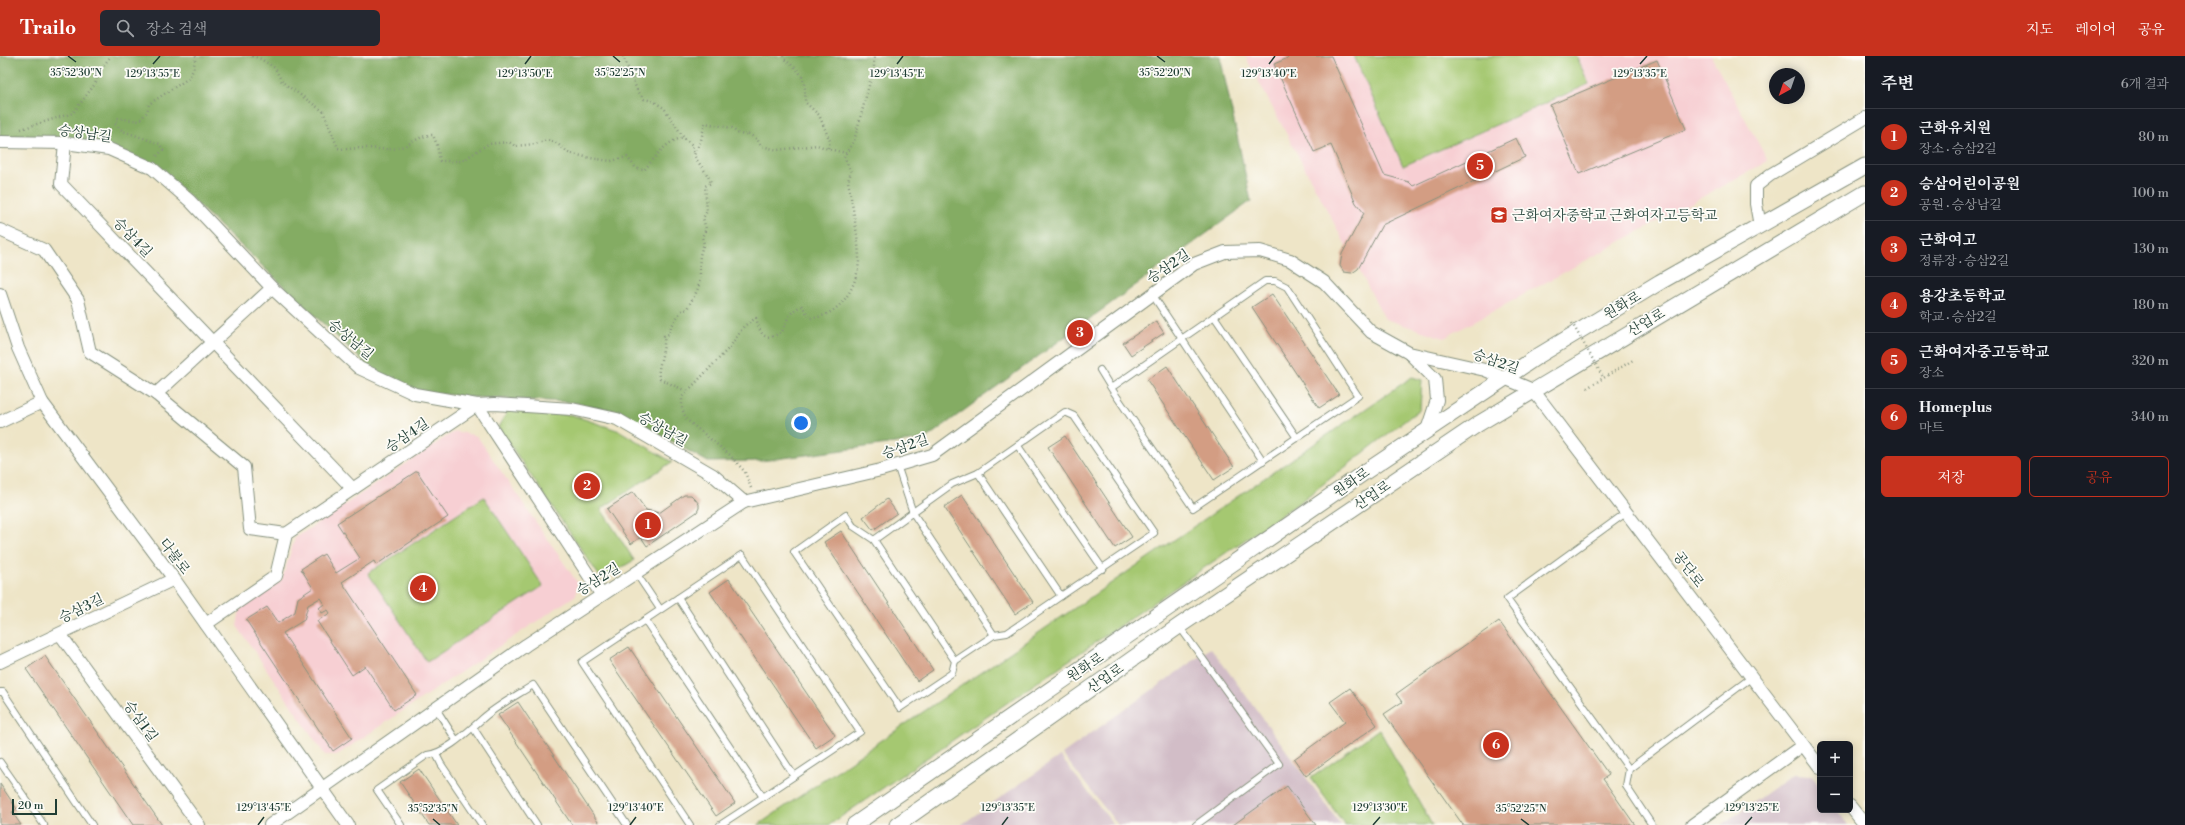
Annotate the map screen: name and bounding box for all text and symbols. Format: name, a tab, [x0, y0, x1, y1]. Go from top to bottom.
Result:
search box	[100, 10, 380, 46]
text: Trailo	[20, 16, 76, 40]
icon: search	[114, 17, 136, 39]
text: 장소 검색	[146, 20, 207, 39]
text: 지도	[2026, 21, 2053, 39]
text: 레이어	[2075, 21, 2116, 39]
text: 공유	[2138, 21, 2165, 39]
text: 35°52'30"N	[50, 67, 102, 79]
text: 35°52'25"N	[595, 67, 646, 79]
text: 35°52'20"N	[1139, 67, 1191, 79]
text: 129°13'55"E	[126, 68, 180, 80]
text: 129°13'50"E	[498, 68, 553, 80]
text: 129°13'45"E	[870, 68, 924, 80]
text: 129°13'40"E	[1241, 68, 1297, 80]
text: 129°13'35"E	[1613, 68, 1667, 80]
north arrow	[1769, 68, 1805, 104]
text: 주변	[1881, 73, 1914, 95]
text: 6개 결과	[2121, 76, 2169, 92]
text: 근화유치원	[1919, 119, 1991, 138]
street label: 승상남길	[57, 121, 113, 147]
text: 1	[1891, 129, 1897, 145]
text: 80 m	[2138, 129, 2169, 145]
text: 장소 · 승삼2길	[1919, 141, 1997, 157]
pin: 5	[1467, 151, 1493, 181]
text: 승삼어린이공원	[1919, 175, 2020, 194]
text: 2	[1890, 185, 1898, 201]
text: 100 m	[2133, 185, 2169, 201]
text: 공원 · 승상남길	[1919, 197, 2002, 213]
school or university icon: 근화여자중학교 근화여자고등학교	[1489, 205, 1509, 225]
place label: 근화여자중학교 근화여자고등학교	[1512, 207, 1718, 225]
street label: 승삼4길	[109, 214, 156, 262]
text: 근화여고	[1919, 231, 1977, 250]
text: 3	[1890, 241, 1898, 257]
text: 130 m	[2134, 241, 2169, 257]
street label: 승삼2길	[1143, 246, 1194, 288]
text: 정류장 · 승삼2길	[1919, 253, 2009, 269]
street label: 원화로	[1600, 287, 1645, 324]
text: 용강초등학교	[1919, 287, 2006, 306]
text: 4	[1890, 297, 1898, 313]
text: 180 m	[2133, 297, 2169, 313]
street label: 산업로	[1624, 304, 1669, 341]
text: 학교 · 승삼2길	[1919, 309, 1997, 325]
street label: 승상남길	[324, 315, 377, 364]
pin: 3	[1067, 318, 1093, 348]
text: 근화여자중고등학교	[1919, 343, 2049, 362]
street label: 승삼2길	[1470, 346, 1522, 378]
text: 5	[1890, 353, 1898, 369]
text: 320 m	[2132, 353, 2169, 369]
text: 장소	[1919, 365, 1944, 381]
text: Homeplus	[1919, 398, 1992, 417]
street label: 승상남길	[635, 409, 690, 451]
text: 6	[1890, 409, 1898, 425]
text: 340 m	[2131, 409, 2169, 425]
your location	[791, 413, 811, 433]
street label: 승삼4길	[382, 415, 433, 457]
text: 마트	[1919, 420, 1944, 436]
street label: 승삼2길	[879, 431, 931, 463]
button: 저장	[1881, 456, 2021, 497]
button: 공유	[2029, 456, 2169, 497]
street label: 원화로	[1330, 464, 1374, 502]
pin: 2	[574, 471, 600, 501]
street label: 산업로	[1351, 477, 1395, 515]
pin: 1	[635, 510, 661, 540]
street label: 다불로	[155, 535, 194, 579]
street label: 공단로	[1669, 548, 1708, 592]
street label: 승삼2길	[573, 559, 624, 600]
pin: 4	[410, 573, 436, 603]
street label: 승삼3길	[56, 590, 107, 628]
street label: 원화로	[1064, 649, 1108, 687]
street label: 산업로	[1084, 660, 1128, 698]
street label: 승삼1길	[119, 697, 161, 746]
pin: 6	[1483, 730, 1509, 760]
map controls	[1817, 741, 1853, 813]
button: +	[1817, 741, 1853, 777]
button: −	[1817, 777, 1853, 813]
scale bar	[12, 797, 57, 816]
text: 20 m	[18, 799, 43, 813]
text: 129°13'45"E	[237, 802, 291, 814]
text: 129°13'40"E	[608, 802, 664, 814]
text: 129°13'35"E	[981, 802, 1035, 814]
text: 129°13'30"E	[1353, 802, 1408, 814]
text: 129°13'25"E	[1725, 802, 1779, 814]
text: 35°52'35"N	[408, 803, 459, 815]
text: 35°52'25"N	[1496, 803, 1547, 815]

